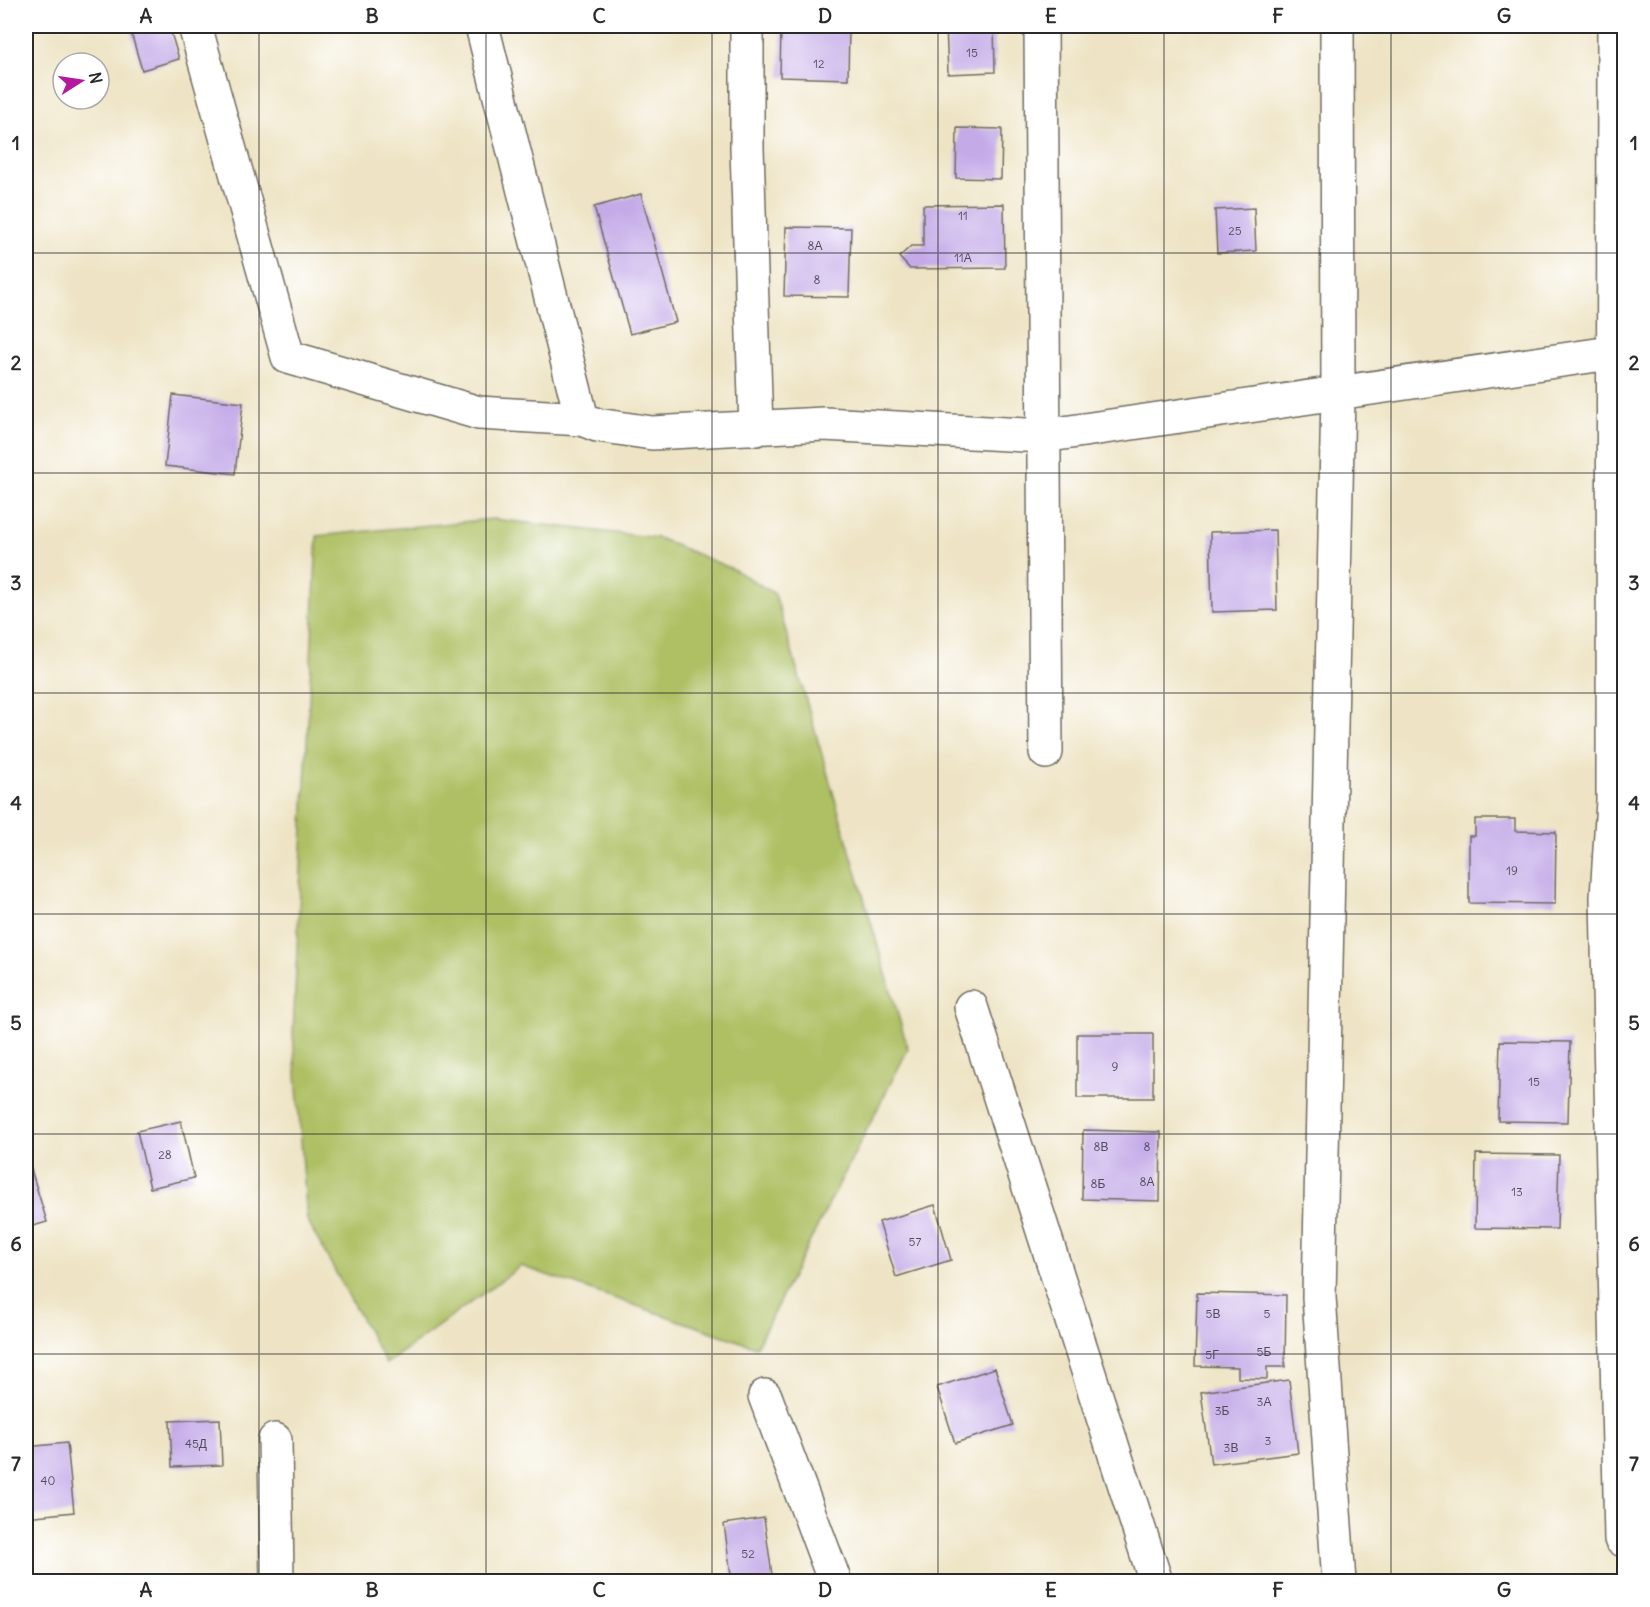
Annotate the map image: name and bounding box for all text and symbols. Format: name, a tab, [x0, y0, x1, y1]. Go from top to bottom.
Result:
text: A	[140, 3, 153, 28]
text: B	[365, 3, 379, 28]
text: C	[592, 3, 606, 28]
text: D	[818, 3, 832, 28]
text: E	[1045, 3, 1057, 28]
text: F	[1272, 3, 1284, 28]
text: G	[1497, 3, 1511, 28]
house number: 15	[966, 45, 978, 60]
north arrow	[51, 51, 111, 111]
house number: 12	[813, 56, 825, 71]
text: N	[85, 70, 107, 85]
text: 1	[12, 130, 20, 155]
text: 1	[1630, 130, 1638, 155]
house number: 11	[958, 208, 968, 223]
house number: 25	[1228, 223, 1242, 238]
house number: 8А	[808, 238, 822, 253]
house number: 11А	[954, 250, 972, 265]
house number: 8	[814, 272, 821, 287]
text: 2	[11, 350, 22, 375]
text: 2	[1629, 350, 1640, 375]
text: 3	[10, 570, 22, 595]
text: 3	[1628, 570, 1640, 595]
text: 4	[10, 790, 22, 815]
text: 4	[1628, 790, 1640, 815]
house number: 19	[1506, 863, 1518, 878]
text: 5	[10, 1010, 22, 1035]
text: 5	[1628, 1010, 1640, 1035]
house number: 9	[1112, 1059, 1119, 1074]
house number: 15	[1528, 1074, 1540, 1089]
house number: 8В	[1094, 1139, 1108, 1154]
house number: 8	[1144, 1139, 1151, 1154]
house number: 28	[158, 1147, 172, 1162]
house number: 8А	[1140, 1174, 1154, 1189]
house number: 8Б	[1091, 1176, 1106, 1191]
house number: 13	[1511, 1184, 1523, 1199]
text: 6	[10, 1231, 22, 1256]
text: 6	[1628, 1231, 1640, 1256]
house number: 57	[909, 1234, 922, 1249]
house number: 5В	[1206, 1306, 1220, 1321]
house number: 5	[1264, 1306, 1271, 1321]
house number: 5Б	[1257, 1344, 1272, 1359]
house number: 5Г	[1205, 1347, 1219, 1362]
house number: 3А	[1257, 1394, 1271, 1409]
house number: 3Б	[1215, 1403, 1229, 1418]
house number: 3	[1265, 1433, 1272, 1448]
house number: 45Д	[185, 1436, 207, 1451]
house number: 3В	[1224, 1440, 1238, 1455]
text: 7	[11, 1451, 21, 1476]
text: 7	[1629, 1451, 1639, 1476]
house number: 40	[41, 1473, 56, 1488]
house number: 52	[741, 1546, 755, 1561]
text: A	[140, 1577, 153, 1602]
text: B	[365, 1577, 379, 1602]
text: C	[592, 1577, 606, 1602]
text: D	[818, 1577, 832, 1602]
text: E	[1045, 1577, 1057, 1602]
text: F	[1272, 1577, 1284, 1602]
text: G	[1497, 1577, 1511, 1602]

